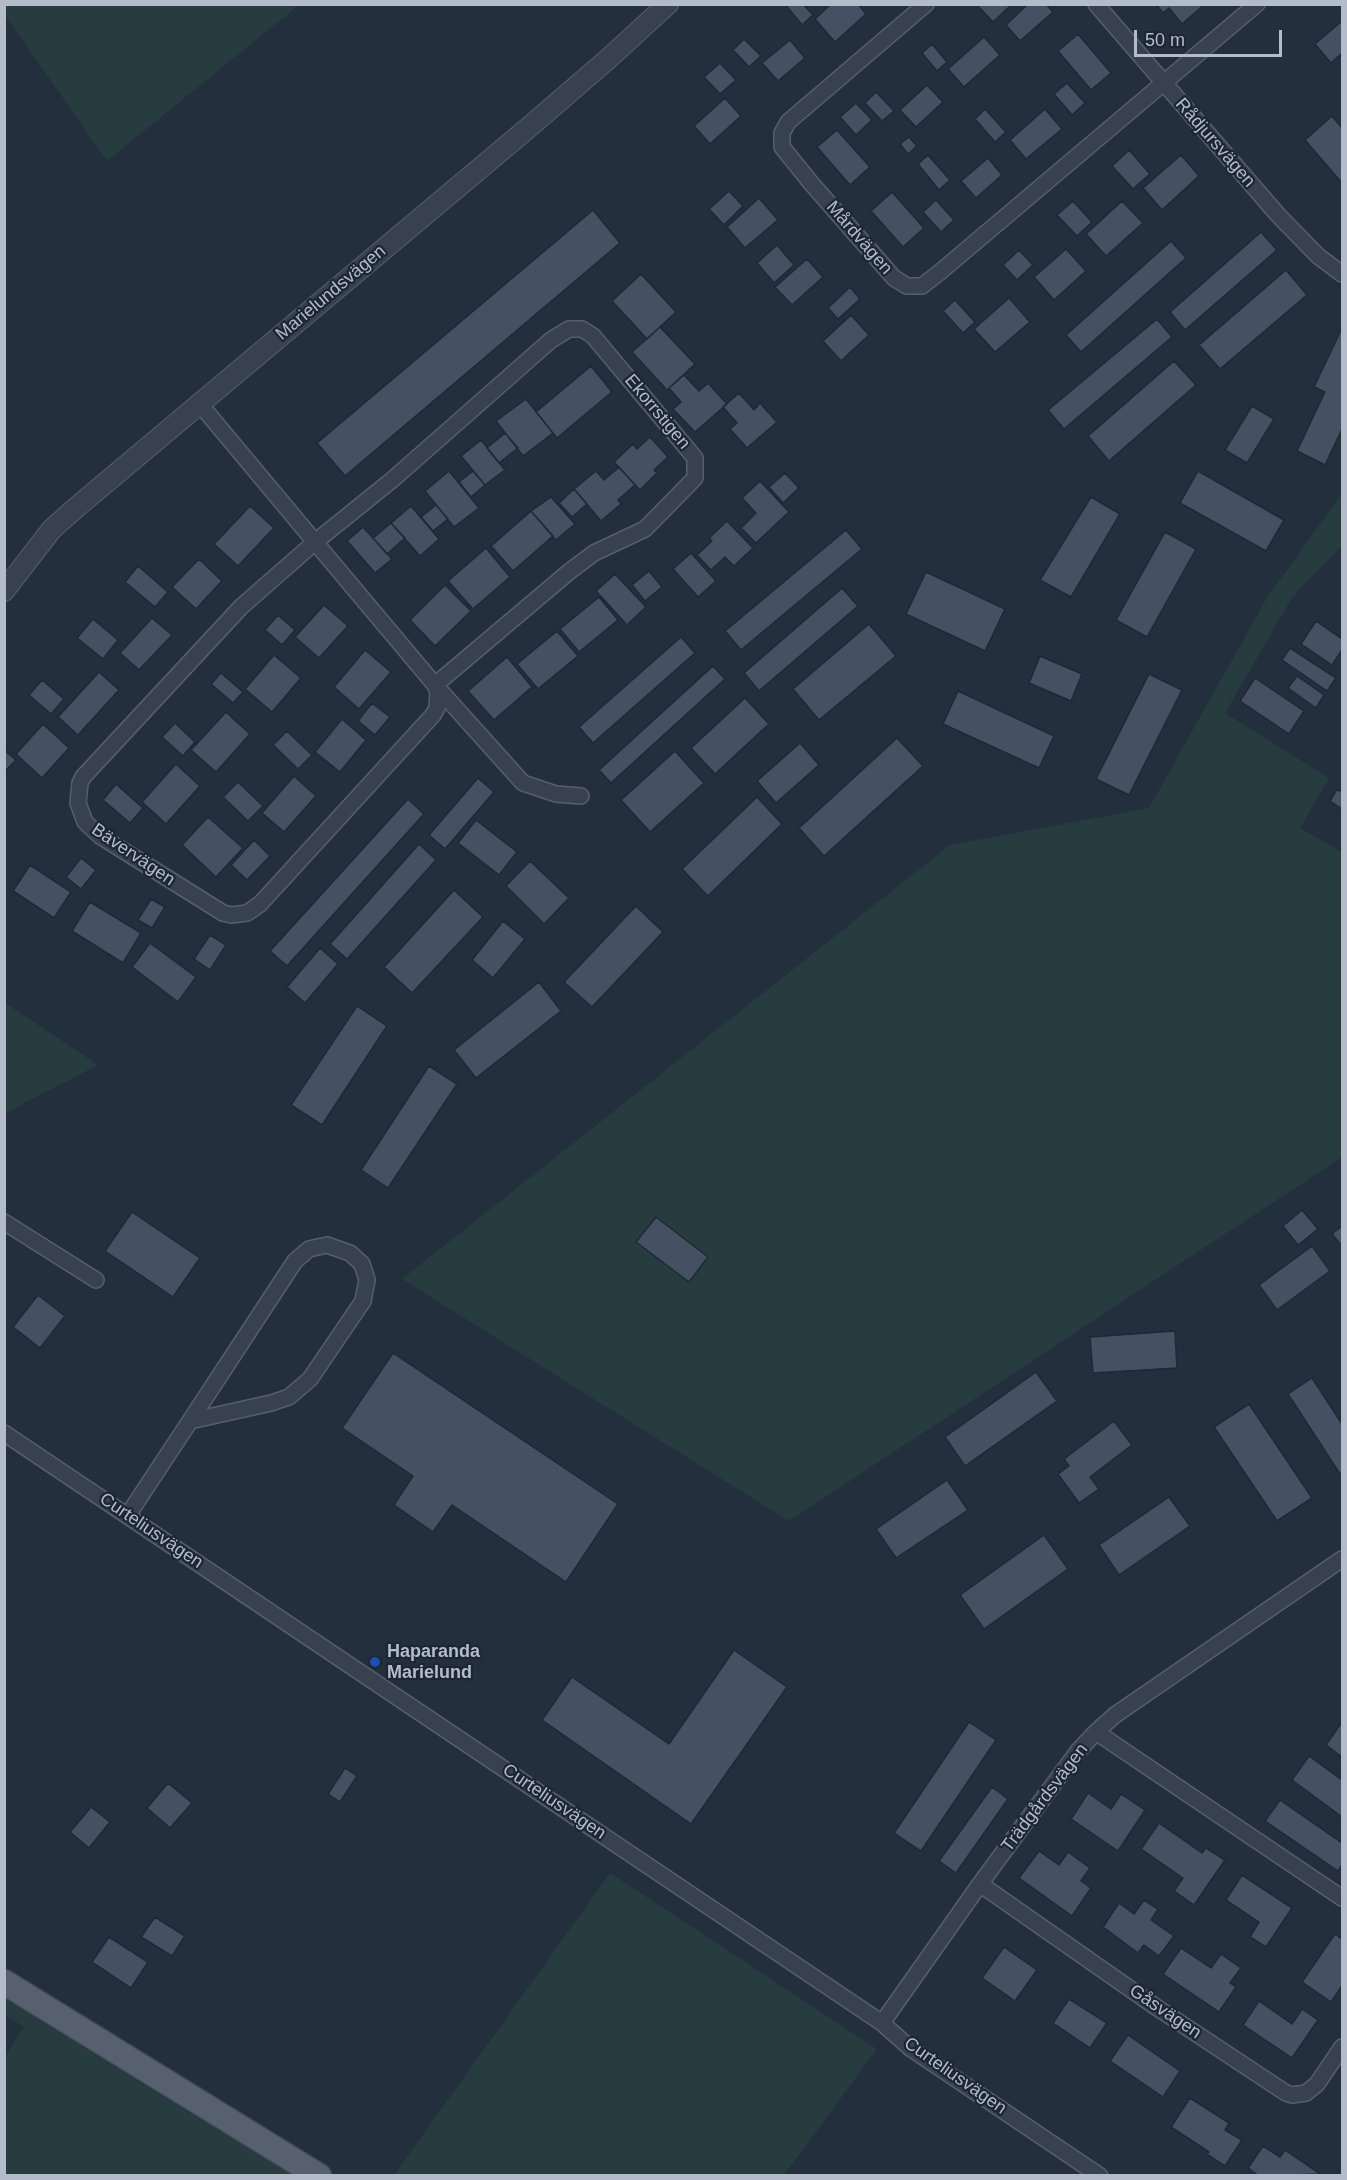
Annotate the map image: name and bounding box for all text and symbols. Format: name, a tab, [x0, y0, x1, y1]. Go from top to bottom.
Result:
scale bar	[1137, 18, 1286, 56]
text: 50 m	[1145, 30, 1185, 50]
street label: Rådjursvägen	[1170, 94, 1260, 192]
street label: Mårdvägen	[821, 197, 897, 279]
street label: Marielundsvägen	[272, 241, 390, 345]
street label: Ekorrstigen	[619, 370, 695, 454]
street label: Bävervägen	[87, 819, 179, 891]
street label: Curteliusvägen	[95, 1488, 207, 1574]
place label: Haparanda Marielund	[387, 1641, 480, 1684]
marker: Haparanda Marielund	[368, 1655, 382, 1669]
street label: Trädgårdsvägen	[997, 1739, 1093, 1857]
street label: Curteliusvägen	[498, 1759, 610, 1845]
street label: Gåsvägen	[1125, 1980, 1205, 2044]
street label: Curteliusvägen	[900, 2033, 1010, 2119]

